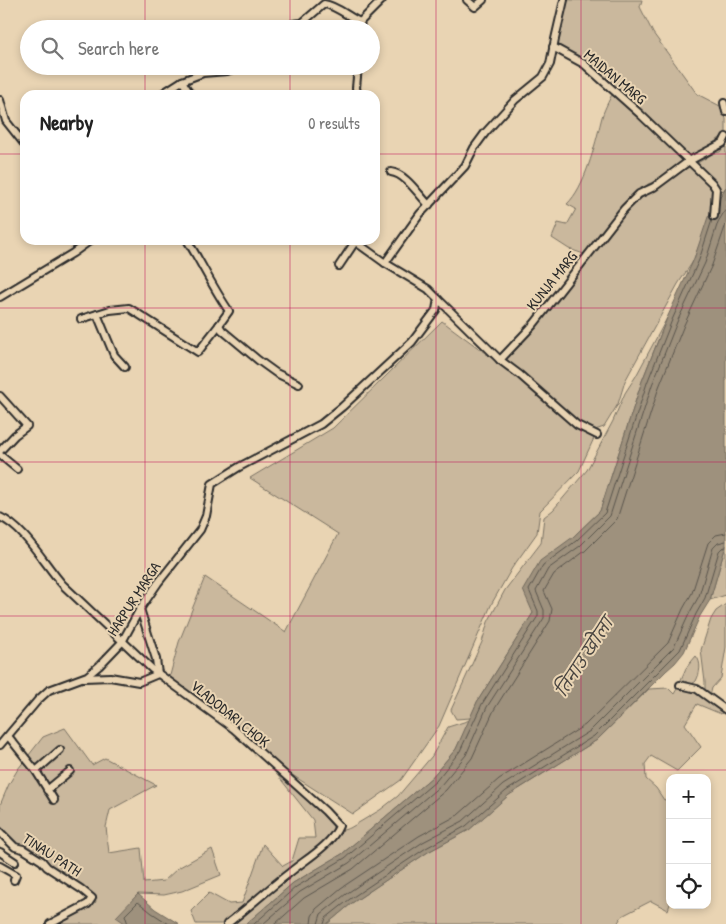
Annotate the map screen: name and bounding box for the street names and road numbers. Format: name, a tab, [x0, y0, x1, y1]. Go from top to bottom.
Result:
street label: MAIDAN MARG	[579, 44, 652, 110]
street label: KUNJA MARG	[521, 246, 583, 315]
street label: HARPUR MARGA	[102, 557, 166, 640]
street label: VLADODARI CHOK	[186, 675, 275, 752]
street label: TINAU PATH	[19, 828, 86, 881]

